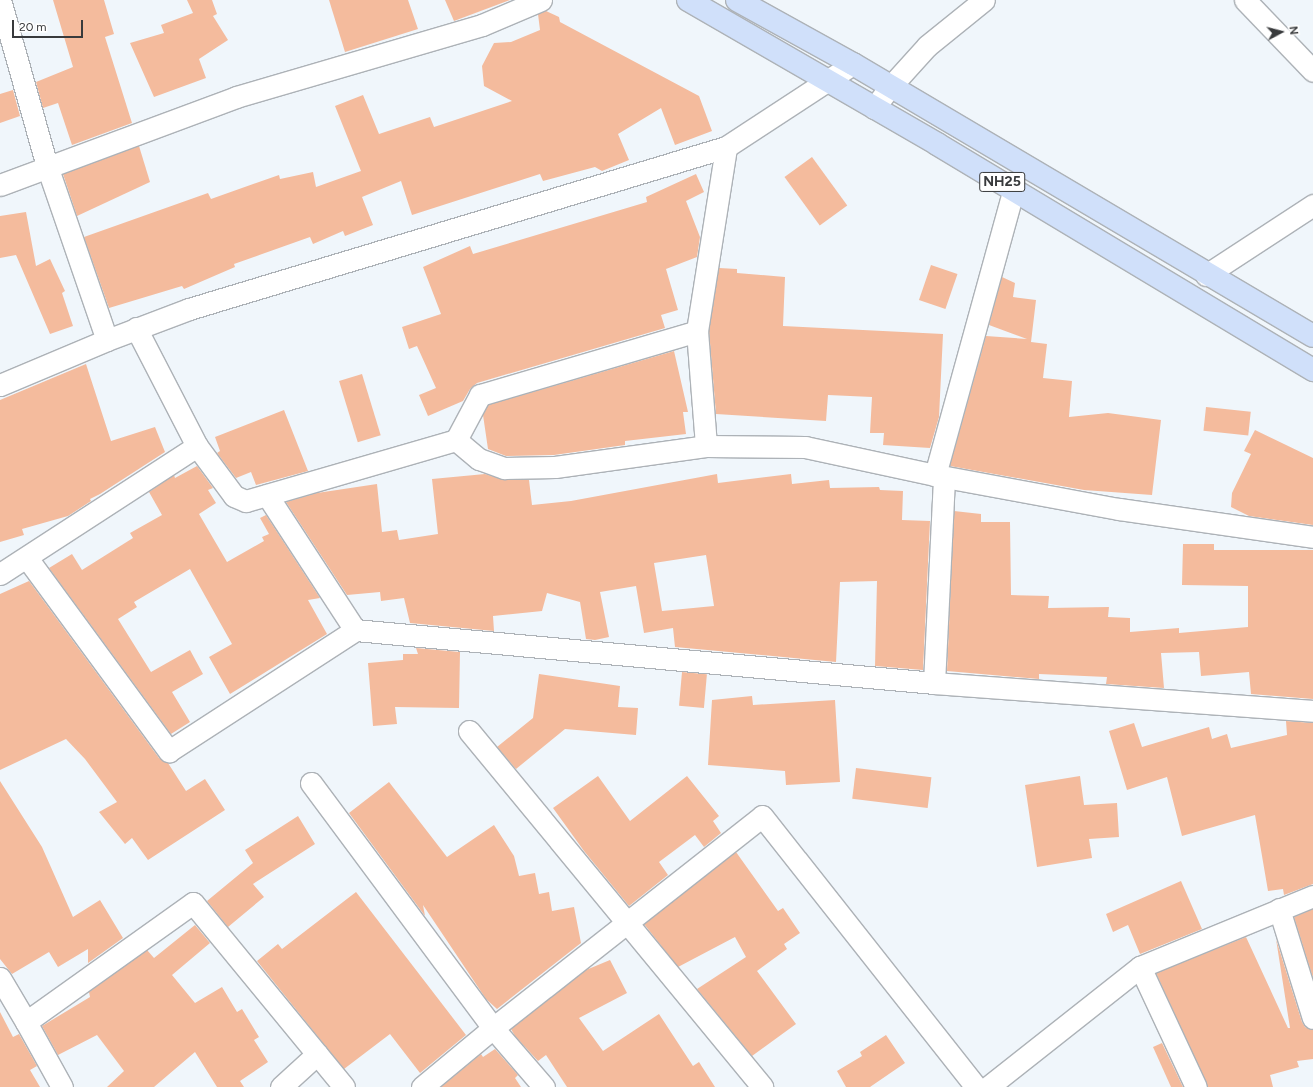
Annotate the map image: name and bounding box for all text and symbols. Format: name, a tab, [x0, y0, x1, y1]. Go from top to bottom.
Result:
scale bar	[14, 12, 85, 38]
north arrow	[1261, 12, 1301, 52]
text: 20 m	[19, 20, 47, 34]
text: N	[1286, 25, 1300, 35]
road number: NH25	[979, 170, 1025, 194]

